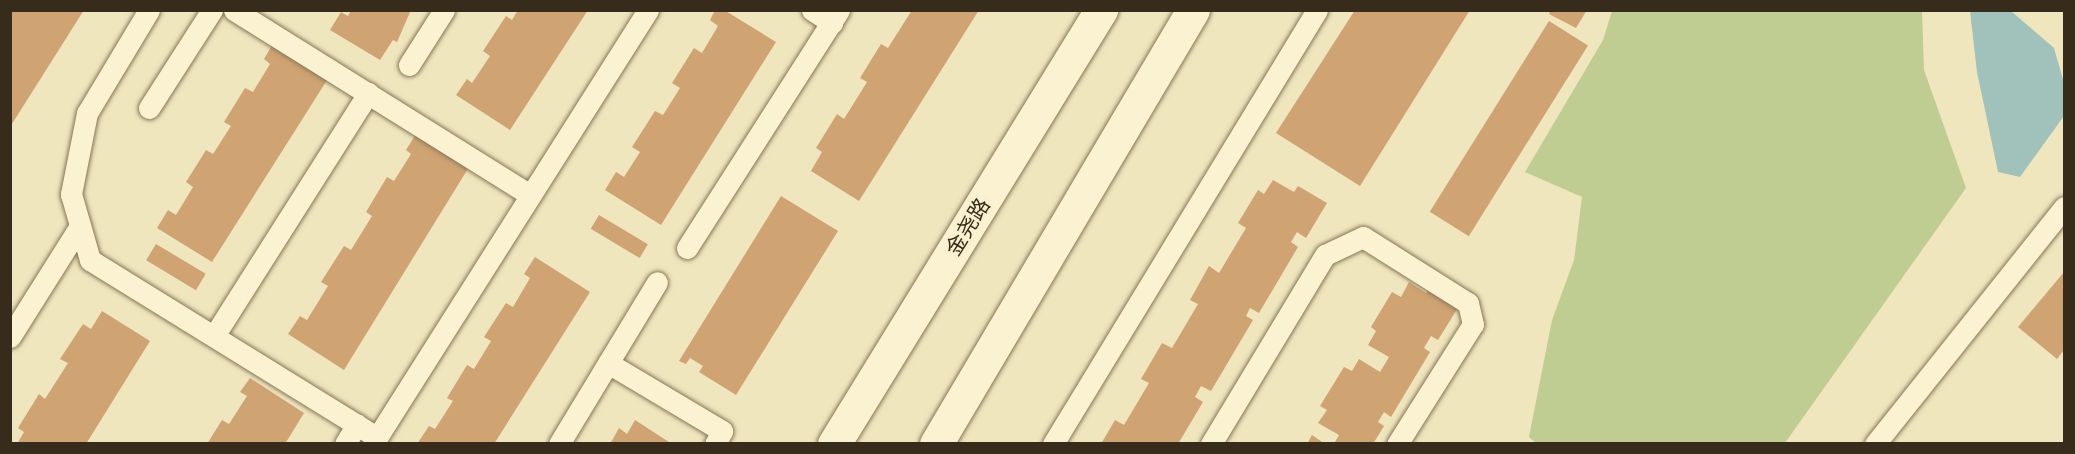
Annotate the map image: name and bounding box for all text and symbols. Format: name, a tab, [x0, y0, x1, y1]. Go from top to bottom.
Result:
street label: 金尧路	[941, 194, 995, 260]

